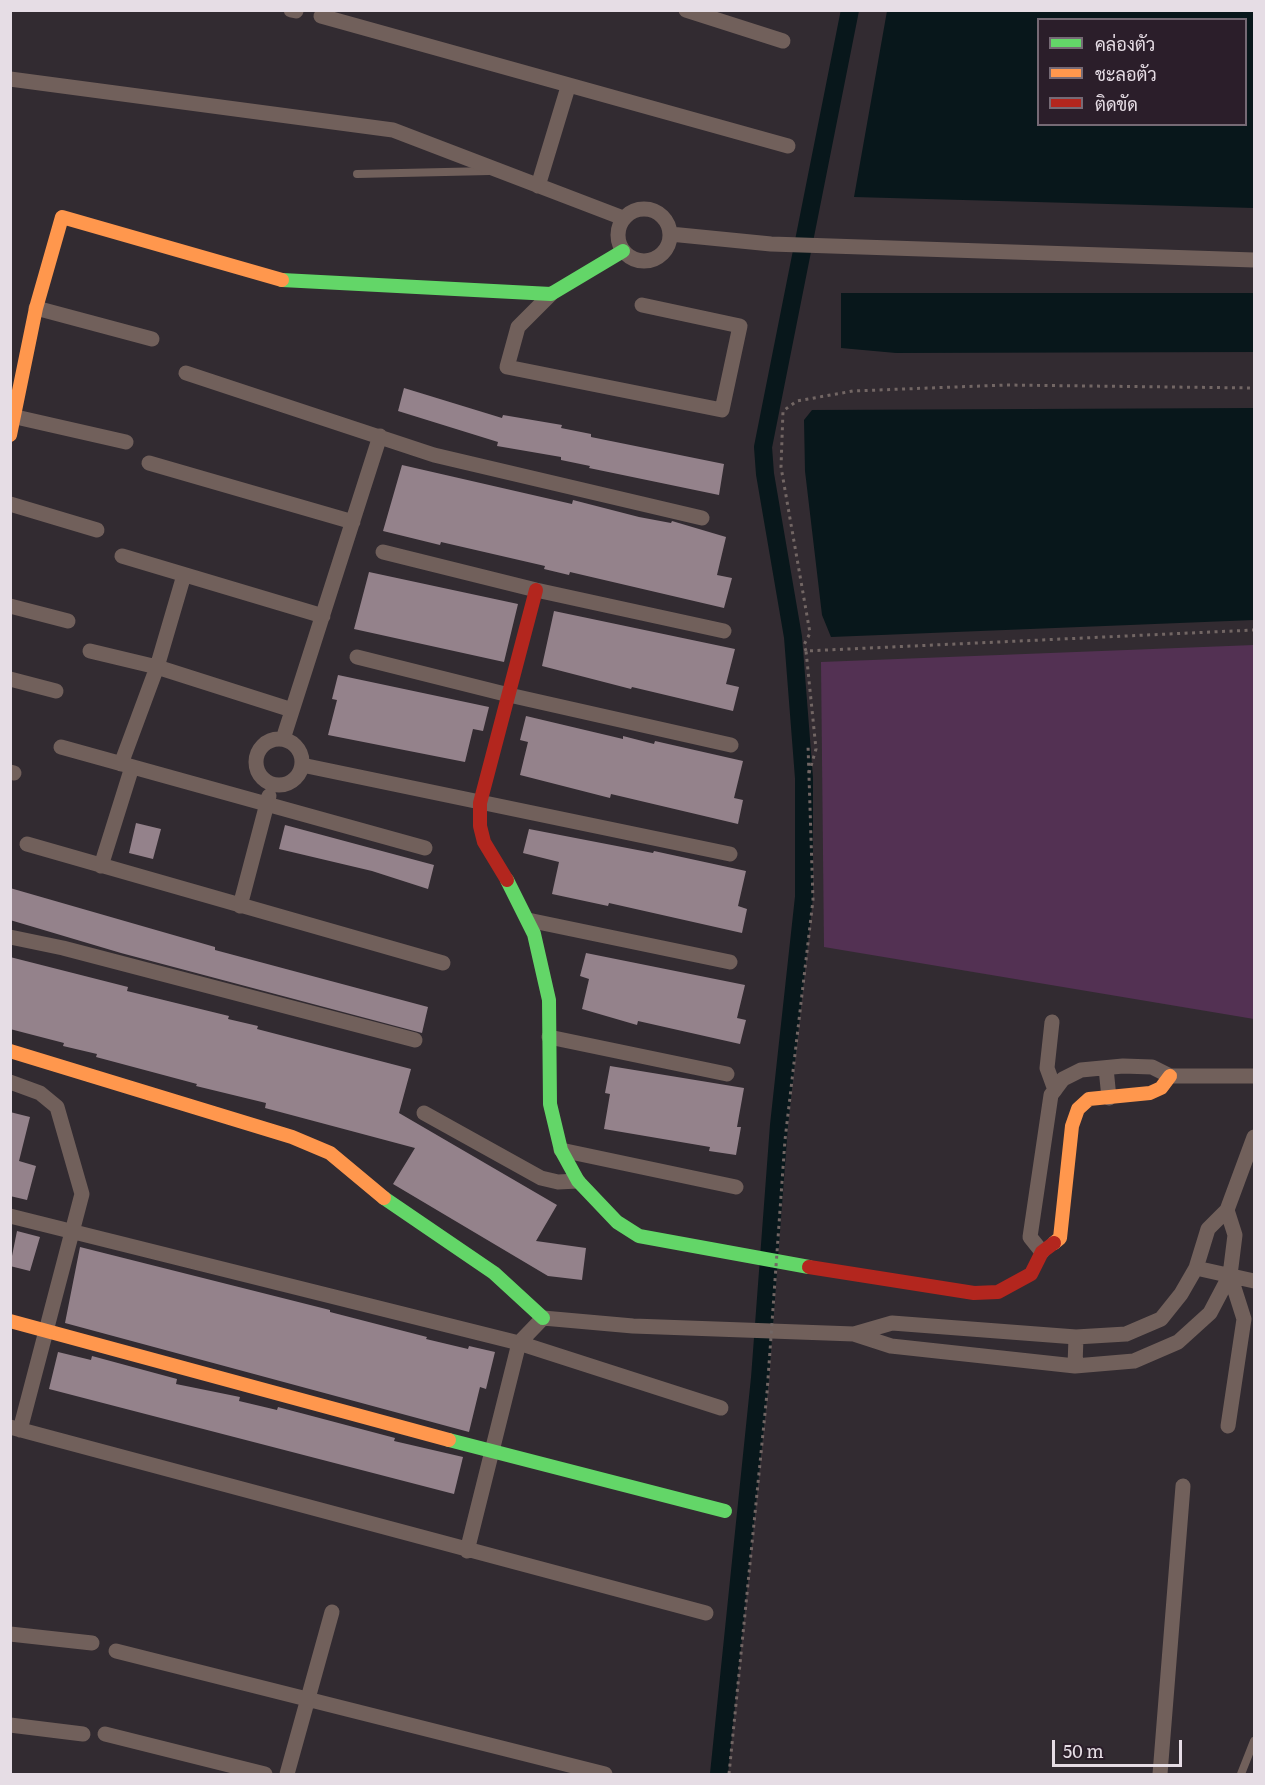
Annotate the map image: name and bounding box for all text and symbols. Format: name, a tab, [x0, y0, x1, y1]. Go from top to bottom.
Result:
legend	[1037, 18, 1247, 126]
text: คล่องตัว	[1095, 30, 1155, 57]
text: ชะลอตัว	[1095, 60, 1157, 87]
text: ติดขัด	[1095, 90, 1138, 117]
scale bar	[1055, 1728, 1186, 1766]
text: 50 m	[1063, 1737, 1104, 1764]

